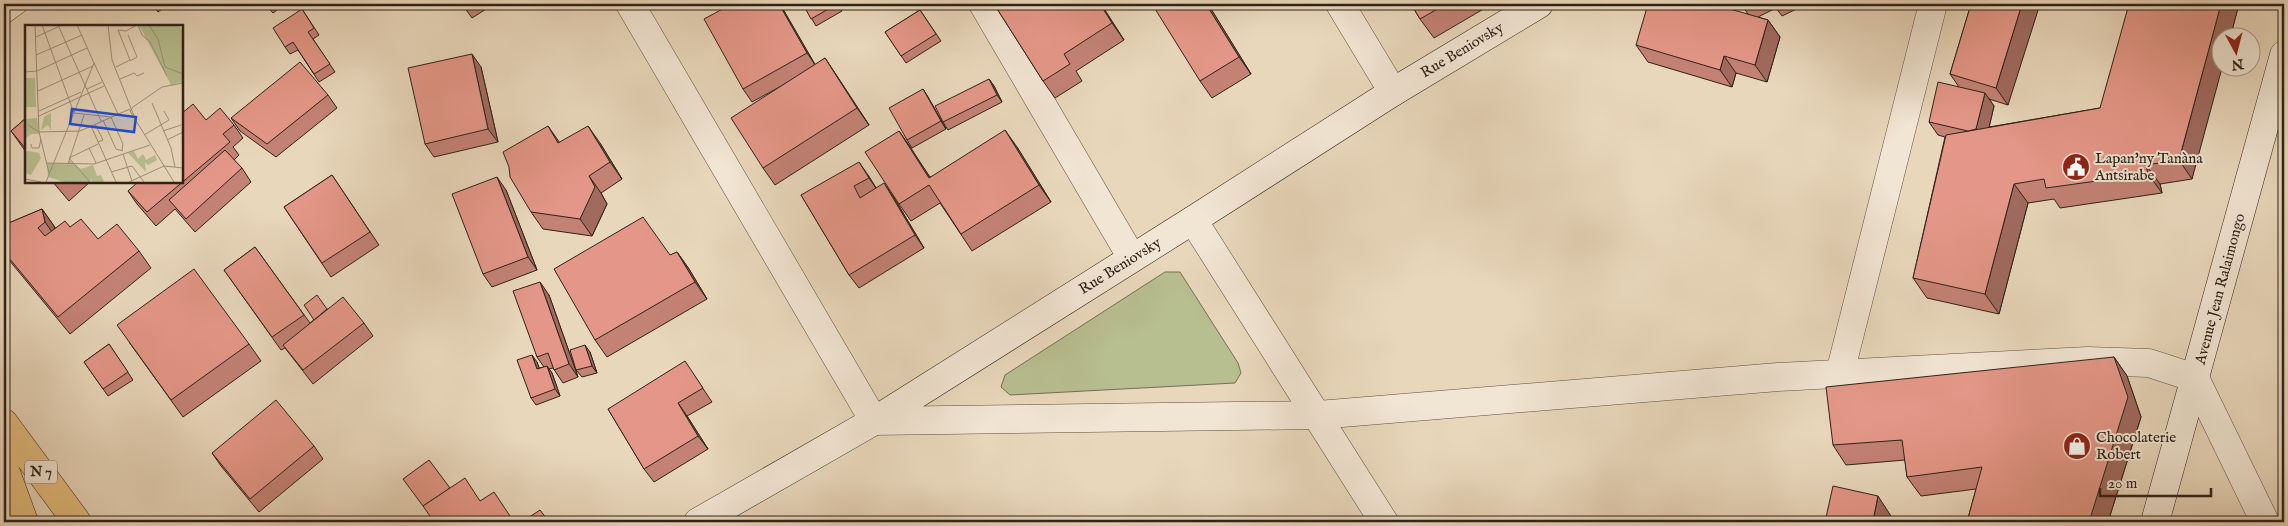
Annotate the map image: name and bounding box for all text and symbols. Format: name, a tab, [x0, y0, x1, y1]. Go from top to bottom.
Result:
street label: Rue Beniovsky	[1417, 18, 1507, 82]
inset map	[25, 25, 182, 182]
north arrow	[2210, 28, 2260, 78]
text: N	[2230, 54, 2246, 74]
place label: Lapan'ny Tanàna Antsirabe	[2094, 149, 2203, 185]
public building icon: Lapan'ny Tanàna Antsirabe	[2061, 152, 2091, 182]
street label: Avenue Jean Ralaimongo	[2190, 211, 2249, 368]
street label: Rue Beniovsky	[1075, 233, 1165, 299]
place label: Chocolaterie Robert	[2096, 428, 2176, 464]
shop icon: Chocolaterie Robert	[2062, 431, 2092, 461]
road number: N 7	[25, 461, 57, 484]
scale bar	[2100, 466, 2212, 498]
text: 20 m	[2108, 474, 2138, 493]

